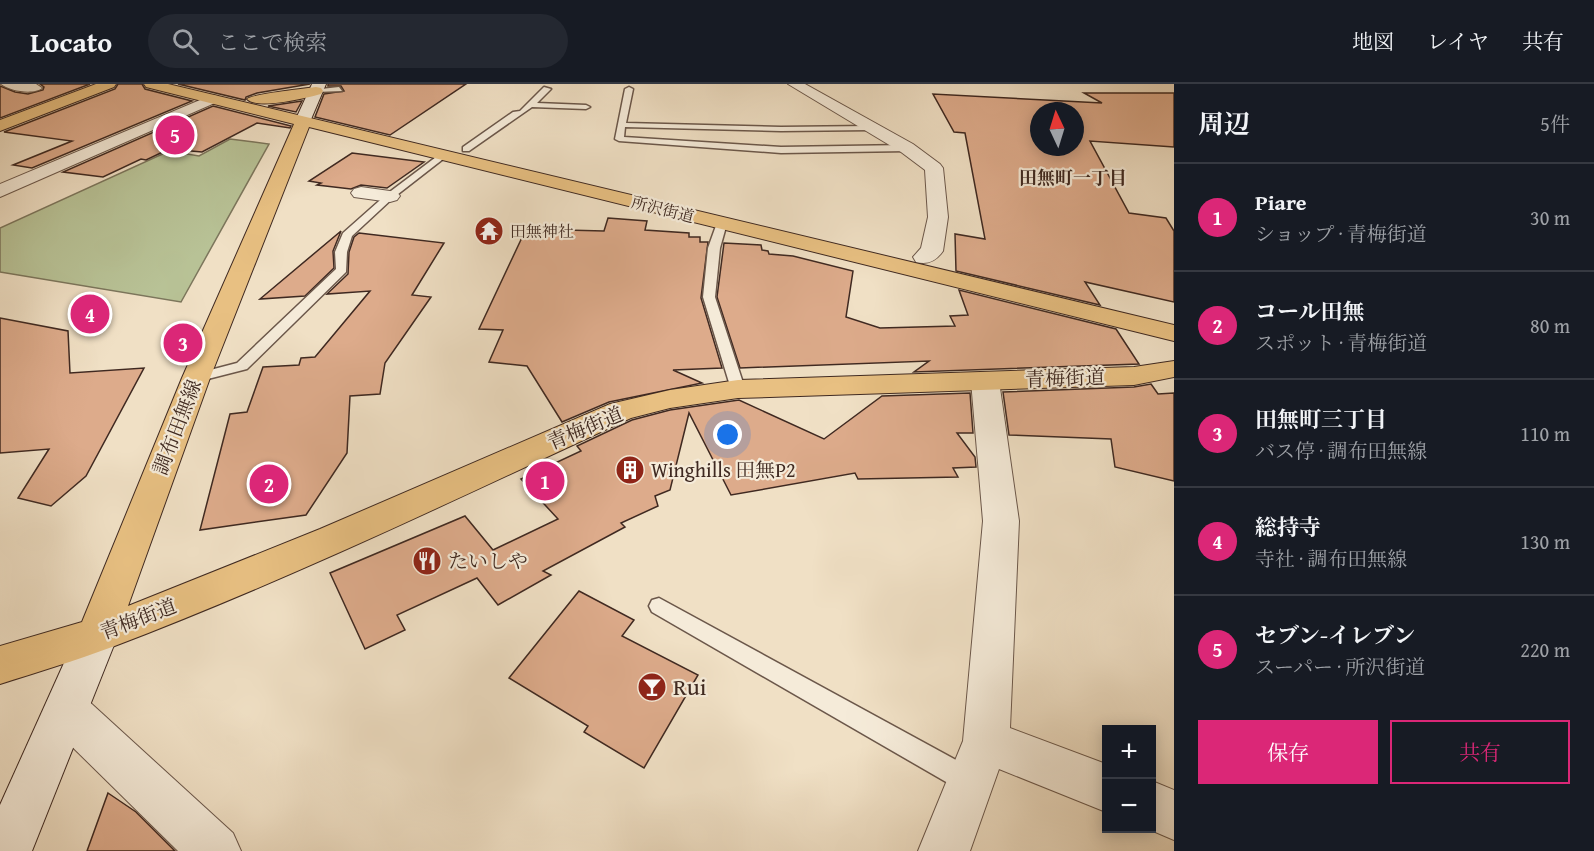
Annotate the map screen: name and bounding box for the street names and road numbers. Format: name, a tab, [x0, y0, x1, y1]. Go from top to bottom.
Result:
street label: 所沢街道	[629, 190, 697, 228]
street label: 青梅街道	[1025, 362, 1105, 393]
street label: 調布田無線	[145, 375, 208, 479]
street label: 青梅街道	[542, 399, 627, 457]
street label: 青梅街道	[95, 591, 180, 646]

